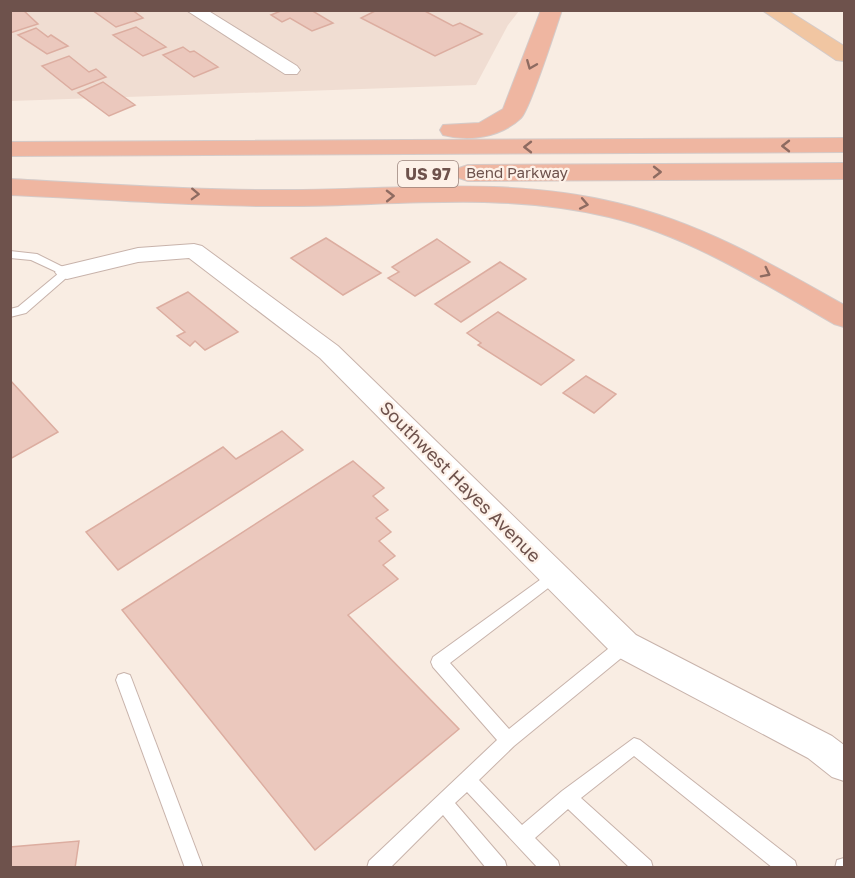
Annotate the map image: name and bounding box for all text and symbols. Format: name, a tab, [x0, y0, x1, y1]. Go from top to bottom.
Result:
one-way arrow	[525, 59, 538, 70]
one-way arrow	[782, 139, 791, 152]
one-way arrow	[524, 141, 533, 153]
road number: US 97	[398, 161, 458, 187]
street label: Bend Parkway	[466, 163, 569, 181]
one-way arrow	[652, 166, 661, 178]
one-way arrow	[190, 187, 199, 200]
one-way arrow	[385, 190, 394, 202]
one-way arrow	[579, 197, 589, 210]
one-way arrow	[759, 266, 770, 278]
street label: Southwest Hayes Avenue	[376, 396, 546, 566]

